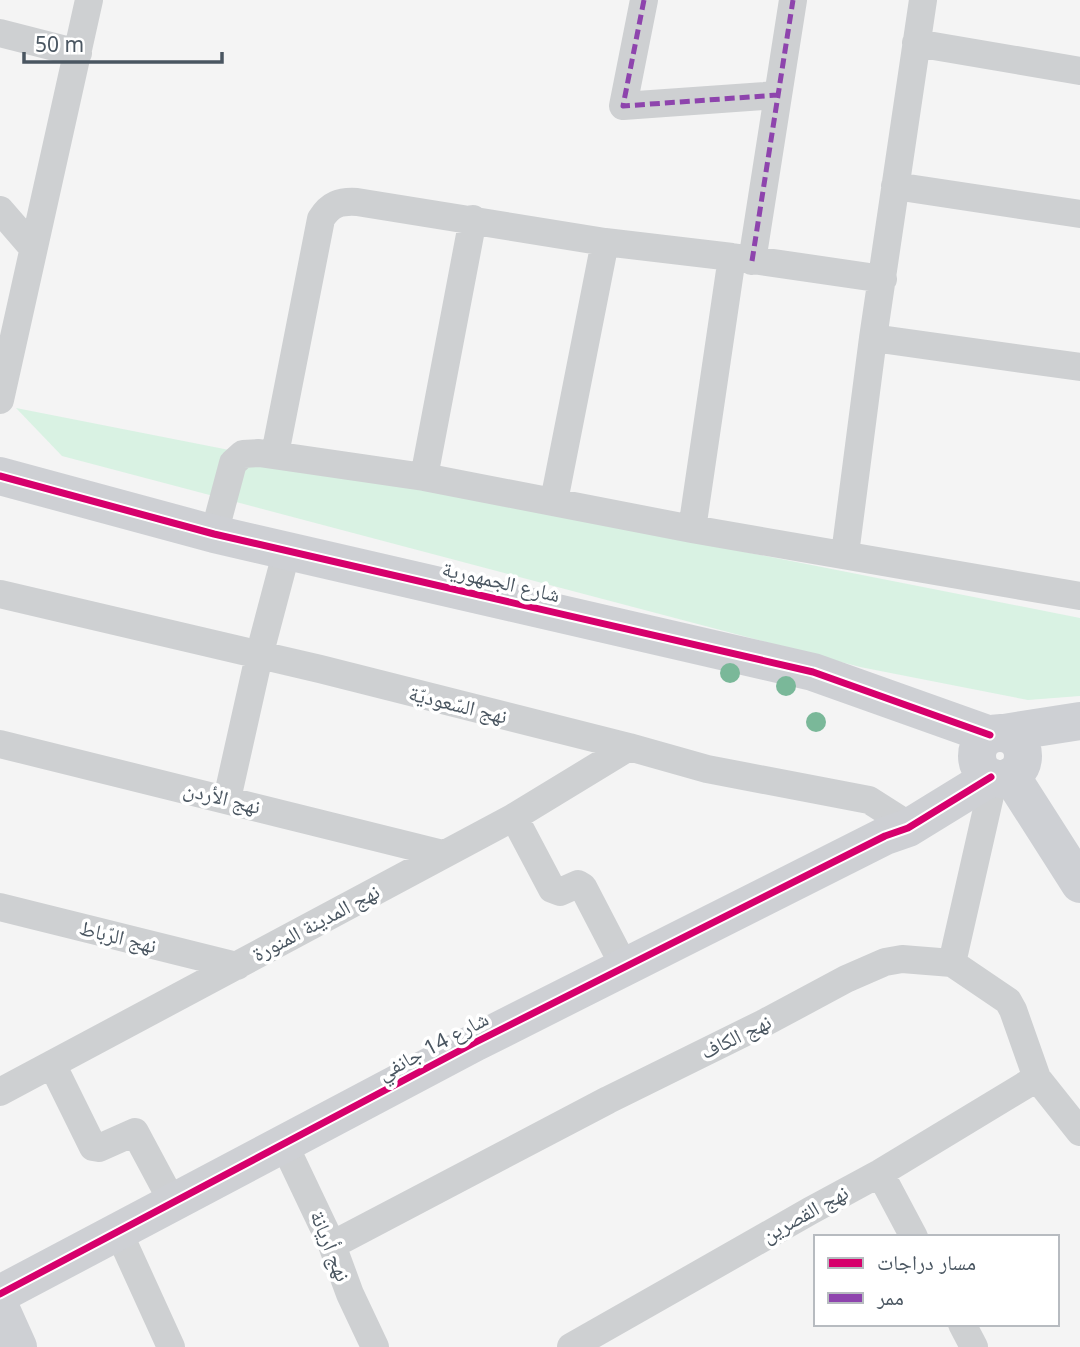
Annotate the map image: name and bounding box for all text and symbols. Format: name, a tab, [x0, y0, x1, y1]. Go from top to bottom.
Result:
scale bar	[24, 21, 222, 65]
text: 50 m	[35, 30, 84, 58]
street label: شارع الجمهورية	[440, 554, 563, 608]
street label: نهج السّعوديّة	[406, 678, 510, 730]
street label: نهج الأردن	[181, 774, 264, 820]
street label: نهج المدينة المنورة	[247, 877, 384, 967]
street label: نهج الرّباط	[77, 913, 160, 959]
street label: شارع 14 جانفي	[372, 1004, 494, 1089]
street label: نهج الكاف	[696, 1007, 776, 1065]
street label: نهج القصرين	[756, 1178, 853, 1248]
street label: نهج أريانة	[304, 1206, 358, 1285]
legend	[814, 1235, 1059, 1326]
text: مسار دراجات	[877, 1248, 976, 1276]
text: ممر	[876, 1283, 904, 1311]

